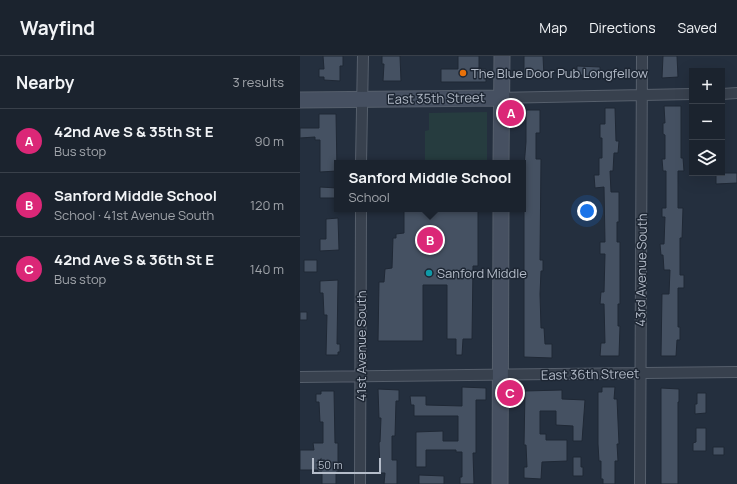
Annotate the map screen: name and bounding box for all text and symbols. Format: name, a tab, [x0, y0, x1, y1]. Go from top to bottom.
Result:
text: Wayfind	[20, 15, 95, 41]
text: Map	[539, 18, 567, 37]
text: Directions	[589, 18, 656, 37]
text: Saved	[678, 18, 717, 37]
place label: The Blue Door Pub Longfellow	[471, 64, 648, 82]
marker: The Blue Door Pub Longfellow	[458, 68, 468, 78]
map controls	[689, 68, 725, 176]
button: +	[689, 68, 725, 104]
text: Nearby	[16, 71, 74, 94]
text: 3 results	[232, 73, 284, 91]
street label: East 35th Street	[387, 88, 485, 108]
pin: A	[498, 98, 524, 128]
button: −	[689, 104, 725, 140]
text: 42nd Ave S & 35th St E	[54, 121, 213, 142]
text: A	[25, 132, 33, 150]
text: 90 m	[254, 132, 284, 150]
button: layers	[689, 140, 725, 176]
text: Bus stop	[54, 142, 106, 160]
popup	[334, 160, 526, 212]
text: Sanford Middle School	[348, 167, 512, 188]
text: Sanford Middle School	[54, 185, 217, 206]
text: School	[348, 188, 390, 206]
text: B	[25, 196, 33, 214]
text: 120 m	[250, 196, 284, 214]
your location	[577, 201, 597, 221]
text: School · 41st Avenue South	[54, 206, 214, 224]
street label: 43rd Avenue South	[631, 213, 651, 327]
pin: B	[417, 225, 443, 255]
text: 42nd Ave S & 36th St E	[54, 249, 214, 270]
text: C	[24, 260, 34, 278]
text: 140 m	[250, 260, 284, 278]
place label: Sanford Middle	[437, 264, 527, 282]
marker: Sanford Middle	[424, 268, 434, 278]
text: Bus stop	[54, 270, 106, 288]
street label: 41st Avenue South	[352, 291, 370, 401]
street label: East 36th Street	[541, 364, 639, 384]
pin: C	[497, 378, 523, 408]
scale bar	[312, 456, 381, 475]
text: 50 m	[318, 457, 343, 472]

